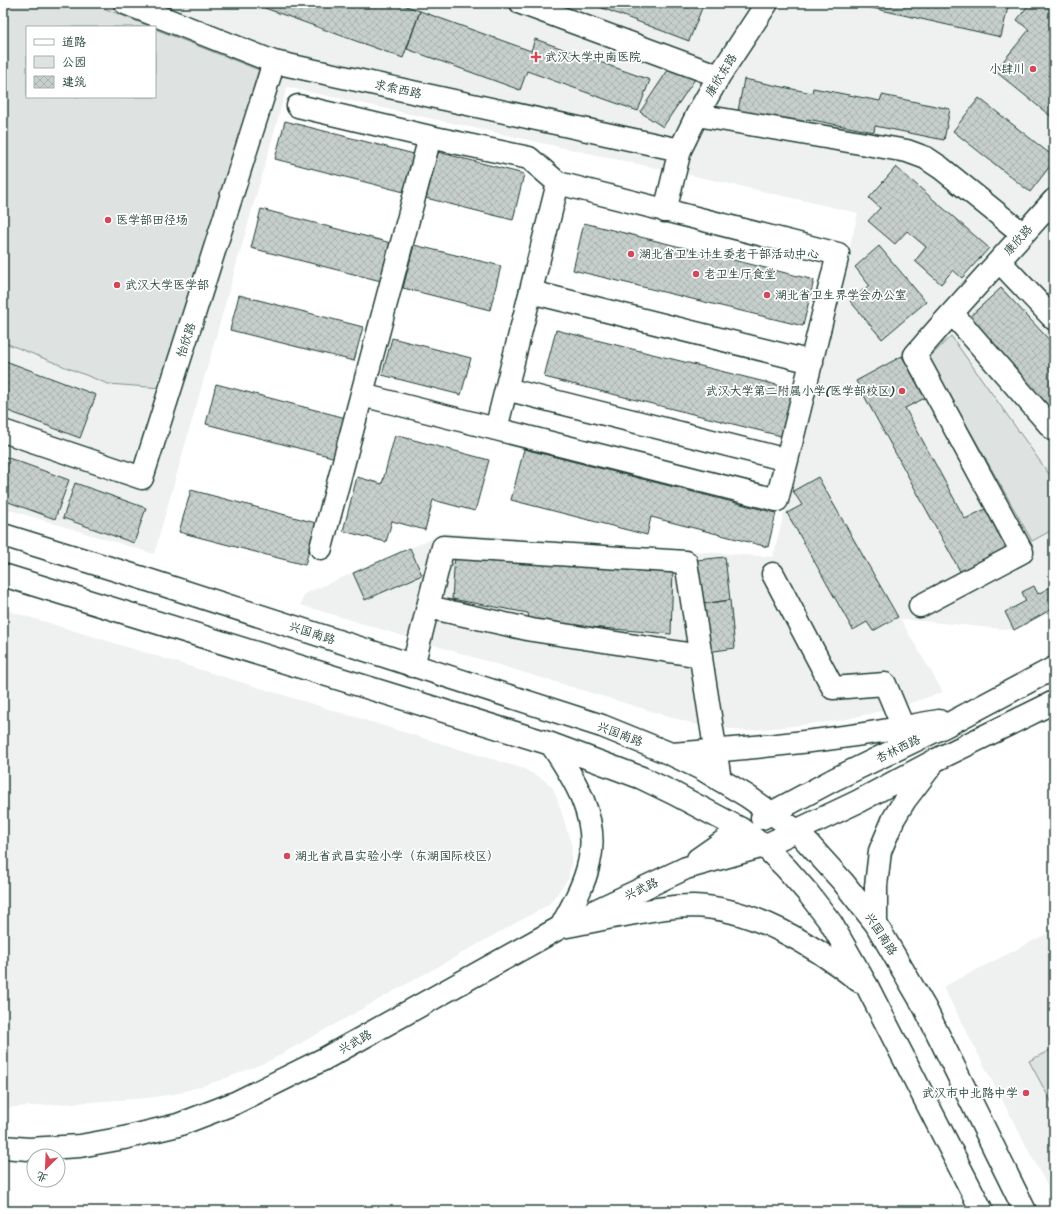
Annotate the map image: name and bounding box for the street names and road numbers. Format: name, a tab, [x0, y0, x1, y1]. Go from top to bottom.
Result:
street label: 康欣东路	[699, 49, 743, 101]
street label: 求索西路	[372, 73, 424, 105]
street label: 康欣路	[998, 219, 1038, 261]
street label: 怡欣路	[170, 319, 202, 361]
street label: 兴国南路	[286, 615, 338, 651]
street label: 兴国南路	[594, 715, 646, 753]
street label: 杏林西路	[872, 729, 924, 769]
street label: 兴武路	[620, 871, 662, 907]
street label: 兴国南路	[859, 908, 903, 960]
street label: 兴武路	[334, 1024, 376, 1060]

